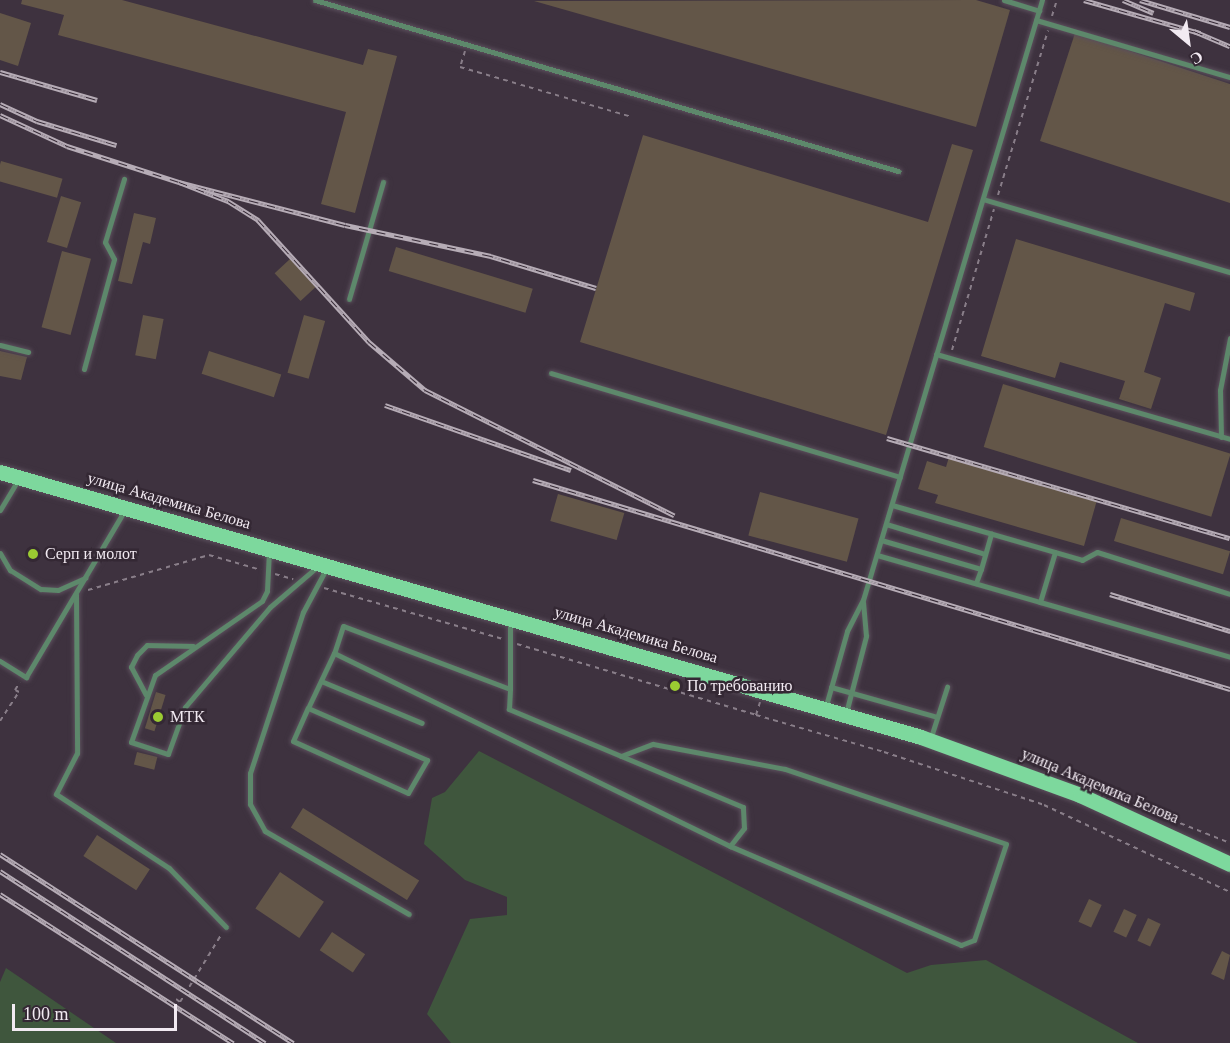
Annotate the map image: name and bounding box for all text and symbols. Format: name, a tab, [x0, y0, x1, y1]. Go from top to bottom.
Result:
north arrow	[1158, 12, 1218, 72]
text: С	[1188, 48, 1206, 68]
street label: улица Академика Белова	[85, 468, 253, 534]
place label: Серп и молот	[45, 544, 137, 564]
marker: Серп и молот	[26, 547, 40, 561]
street label: улица Академика Белова	[552, 602, 720, 668]
place label: По требованию	[687, 676, 793, 696]
marker: По требованию	[668, 679, 682, 693]
place label: МТК	[170, 707, 205, 727]
marker: МТК	[151, 710, 165, 724]
street label: улица Академика Белова	[1018, 744, 1182, 828]
scale bar	[15, 992, 180, 1030]
text: 100 m	[23, 1004, 69, 1024]

